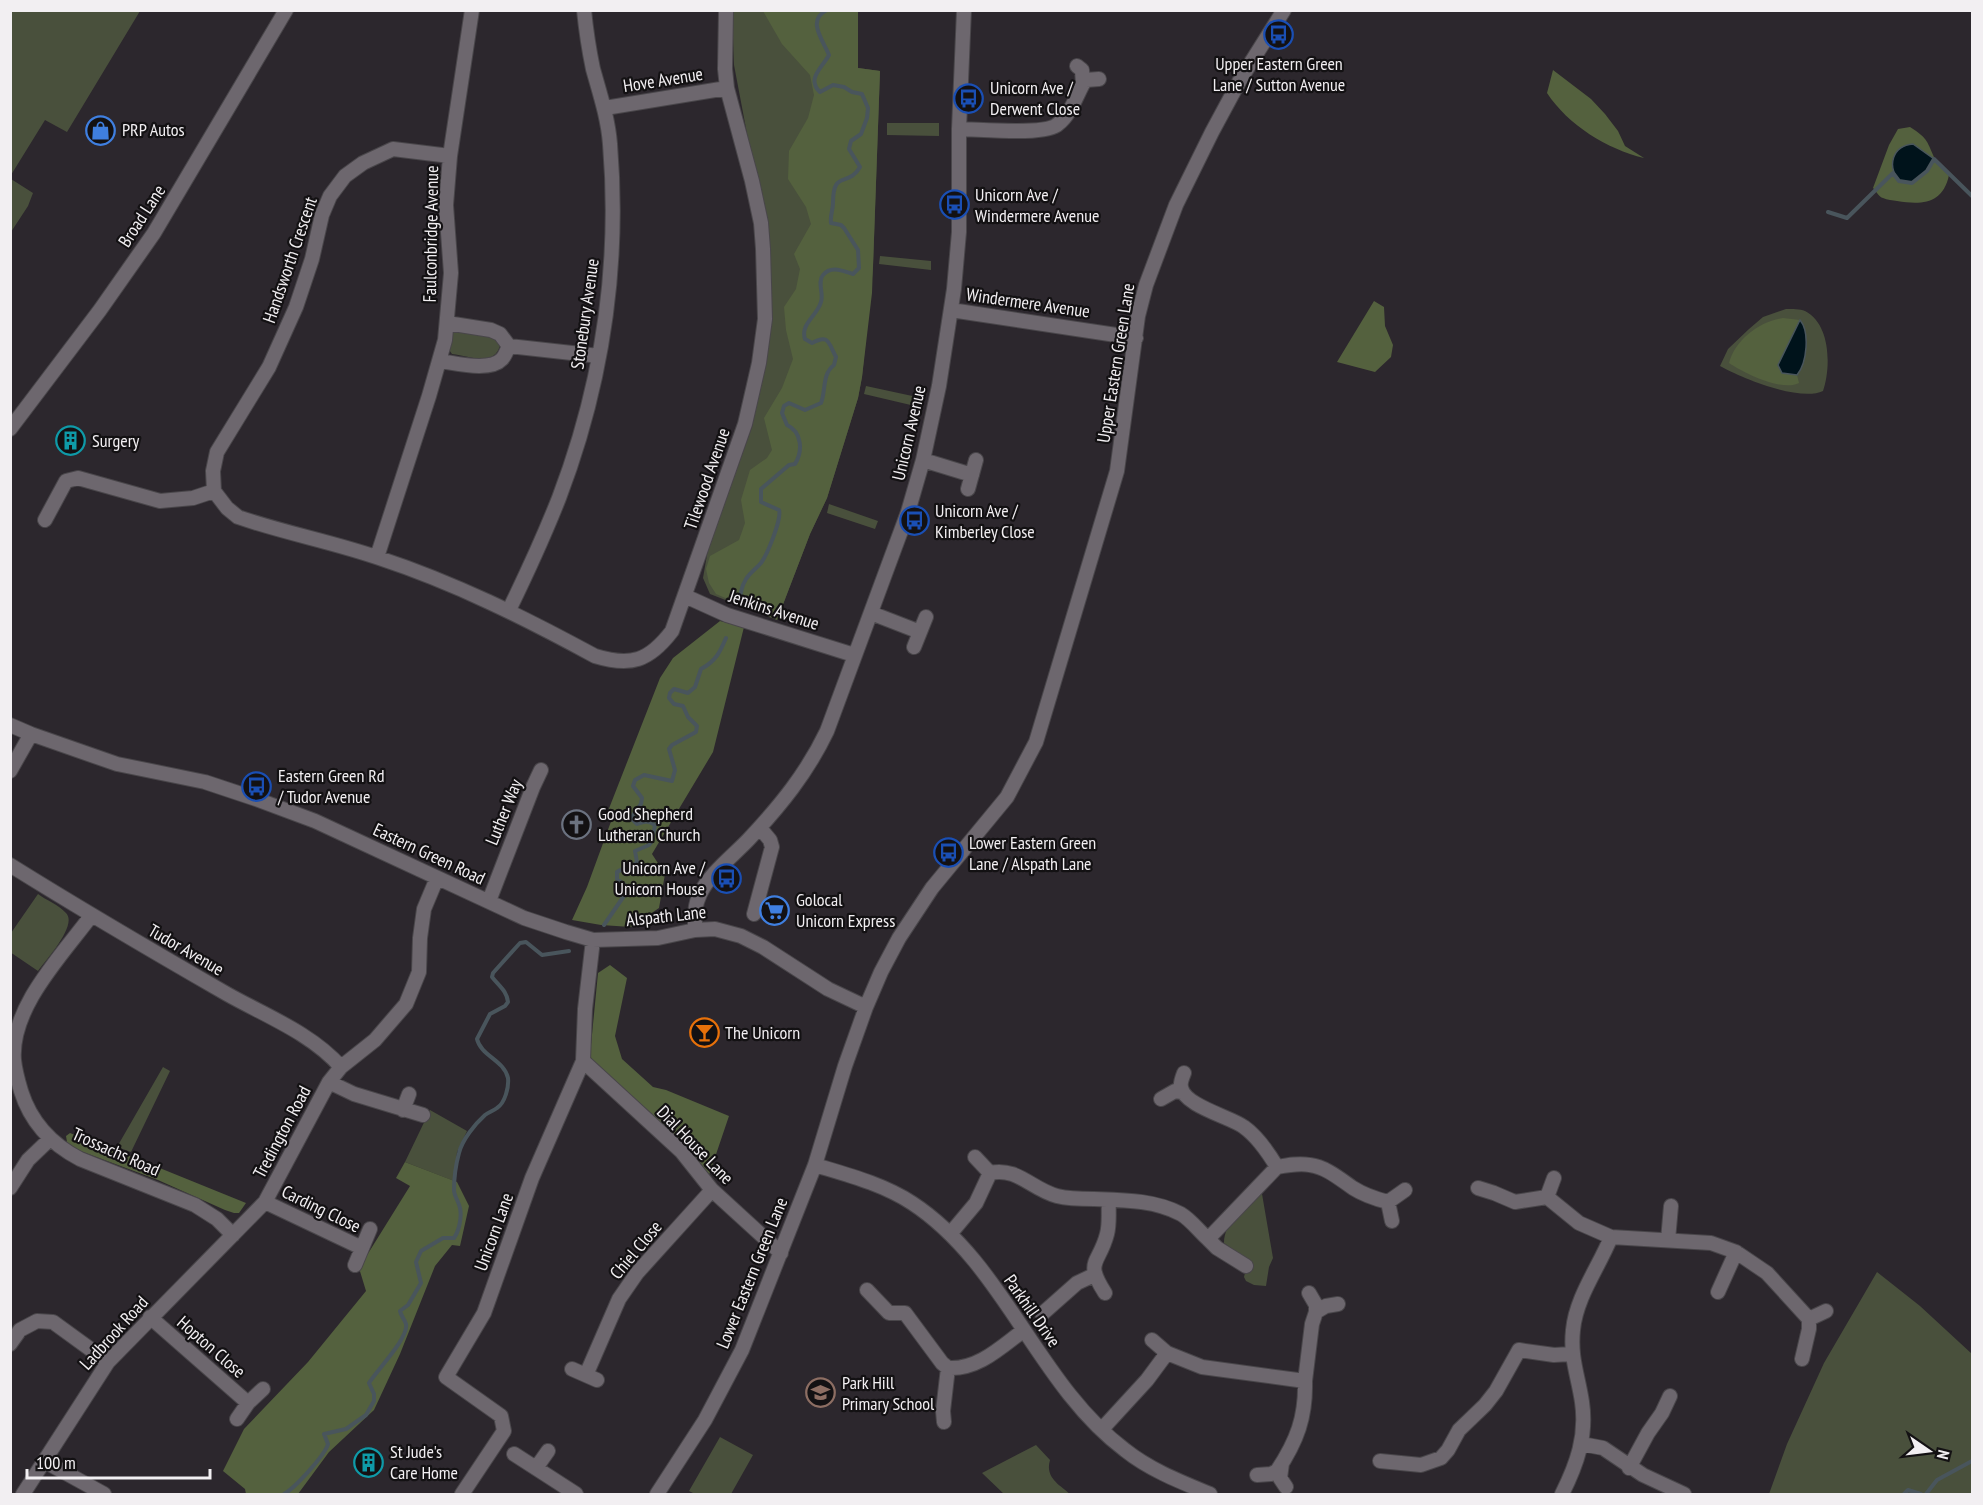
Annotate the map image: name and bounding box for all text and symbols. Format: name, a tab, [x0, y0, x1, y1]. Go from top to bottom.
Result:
bus stop icon: Upper Eastern Green Lane / Sutton Avenue	[1263, 19, 1295, 51]
place label: Upper Eastern Green Lane / Sutton Avenue	[1213, 52, 1345, 96]
street label: Hove Avenue	[621, 62, 704, 97]
place label: Unicorn Ave / Derwent Close	[990, 76, 1080, 120]
bus stop icon: Unicorn Ave / Derwent Close	[953, 82, 985, 114]
shop icon: PRP Autos	[85, 114, 117, 146]
place label: PRP Autos	[122, 118, 185, 141]
street label: Faulconbridge Avenue	[418, 165, 443, 303]
street label: Broad Lane	[113, 180, 170, 251]
place label: Unicorn Ave / Windermere Avenue	[975, 183, 1099, 227]
bus stop icon: Unicorn Ave / Windermere Avenue	[938, 189, 970, 221]
street label: Handsworth Crescent	[257, 194, 322, 326]
street label: Stonebury Avenue	[565, 257, 604, 371]
street label: Windermere Avenue	[965, 282, 1091, 323]
street label: Upper Eastern Green Lane	[1092, 282, 1139, 444]
street label: Unicorn Avenue	[886, 383, 931, 483]
building icon: Surgery	[55, 425, 87, 457]
street label: Tilewood Avenue	[678, 425, 735, 533]
place label: Surgery	[92, 429, 140, 452]
place label: Unicorn Ave / Kimberley Close	[935, 499, 1035, 543]
bus stop icon: Unicorn Ave / Kimberley Close	[898, 505, 930, 537]
street label: Jenkins Avenue	[725, 584, 822, 635]
place label: Eastern Green Rd / Tudor Avenue	[277, 764, 385, 808]
bus stop icon: Eastern Green Rd / Tudor Avenue	[241, 770, 273, 802]
street label: Luther Way	[480, 775, 527, 848]
place label: Good Shepherd Lutheran Church	[598, 802, 700, 846]
church icon: Good Shepherd Lutheran Church	[561, 808, 593, 840]
street label: Eastern Green Road	[370, 818, 489, 890]
place label: Lower Eastern Green Lane / Alspath Lane	[969, 831, 1096, 875]
bus stop icon: Lower Eastern Green Lane / Alspath Lane	[932, 837, 964, 869]
place label: Unicorn Ave / Unicorn House	[615, 856, 706, 900]
bus stop icon: Unicorn Ave / Unicorn House	[710, 862, 742, 894]
place label: Golocal Unicorn Express	[796, 888, 895, 932]
supermarket icon: Golocal Unicorn Express	[759, 894, 791, 926]
street label: Alspath Lane	[625, 900, 707, 931]
street label: Tudor Avenue	[144, 919, 228, 980]
bar icon: The Unicorn	[688, 1017, 720, 1049]
place label: The Unicorn	[725, 1021, 800, 1044]
street label: Tredington Road	[248, 1082, 315, 1182]
street label: Dial House Lane	[652, 1100, 739, 1189]
street label: Trossachs Road	[69, 1122, 164, 1181]
street label: Carding Close	[278, 1180, 364, 1238]
street label: Unicorn Lane	[469, 1190, 518, 1274]
street label: Lower Eastern Green Lane	[711, 1194, 792, 1352]
street label: Chiel Close	[605, 1216, 667, 1284]
street label: Parkhill Drive	[999, 1270, 1066, 1352]
street label: Ladbrook Road	[74, 1291, 153, 1374]
street label: Hopton Close	[172, 1311, 250, 1383]
place label: Park Hill Primary School	[842, 1371, 935, 1415]
school or university icon: Park Hill Primary School	[805, 1377, 837, 1409]
north arrow	[1899, 1421, 1959, 1481]
place label: St Jude's Care Home	[390, 1440, 458, 1484]
scale bar	[27, 1442, 210, 1480]
building icon: St Jude's Care Home	[353, 1446, 385, 1478]
text: N	[1933, 1448, 1954, 1461]
text: 100 m	[36, 1451, 76, 1474]

